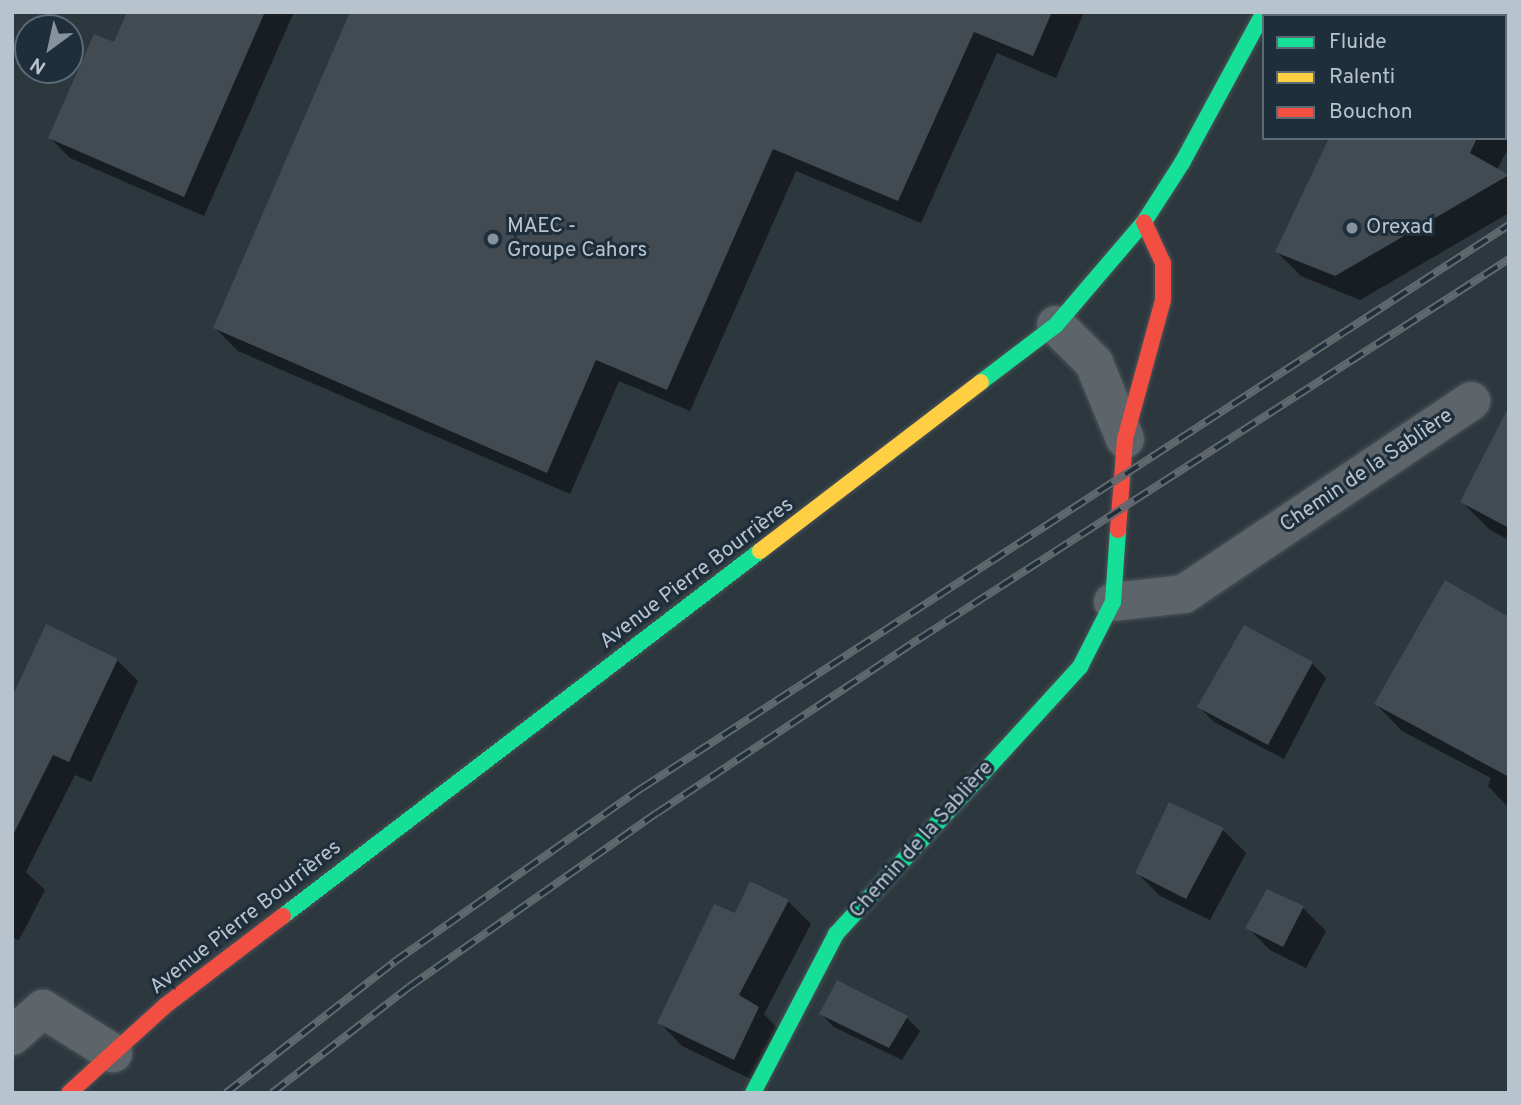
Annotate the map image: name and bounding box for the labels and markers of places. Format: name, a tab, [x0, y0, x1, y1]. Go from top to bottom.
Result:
place label: MAEC - Groupe Cahors	[507, 214, 647, 264]
place label: Orexad	[1366, 215, 1433, 241]
marker: Orexad	[1344, 220, 1360, 236]
marker: MAEC - Groupe Cahors	[485, 231, 501, 247]

